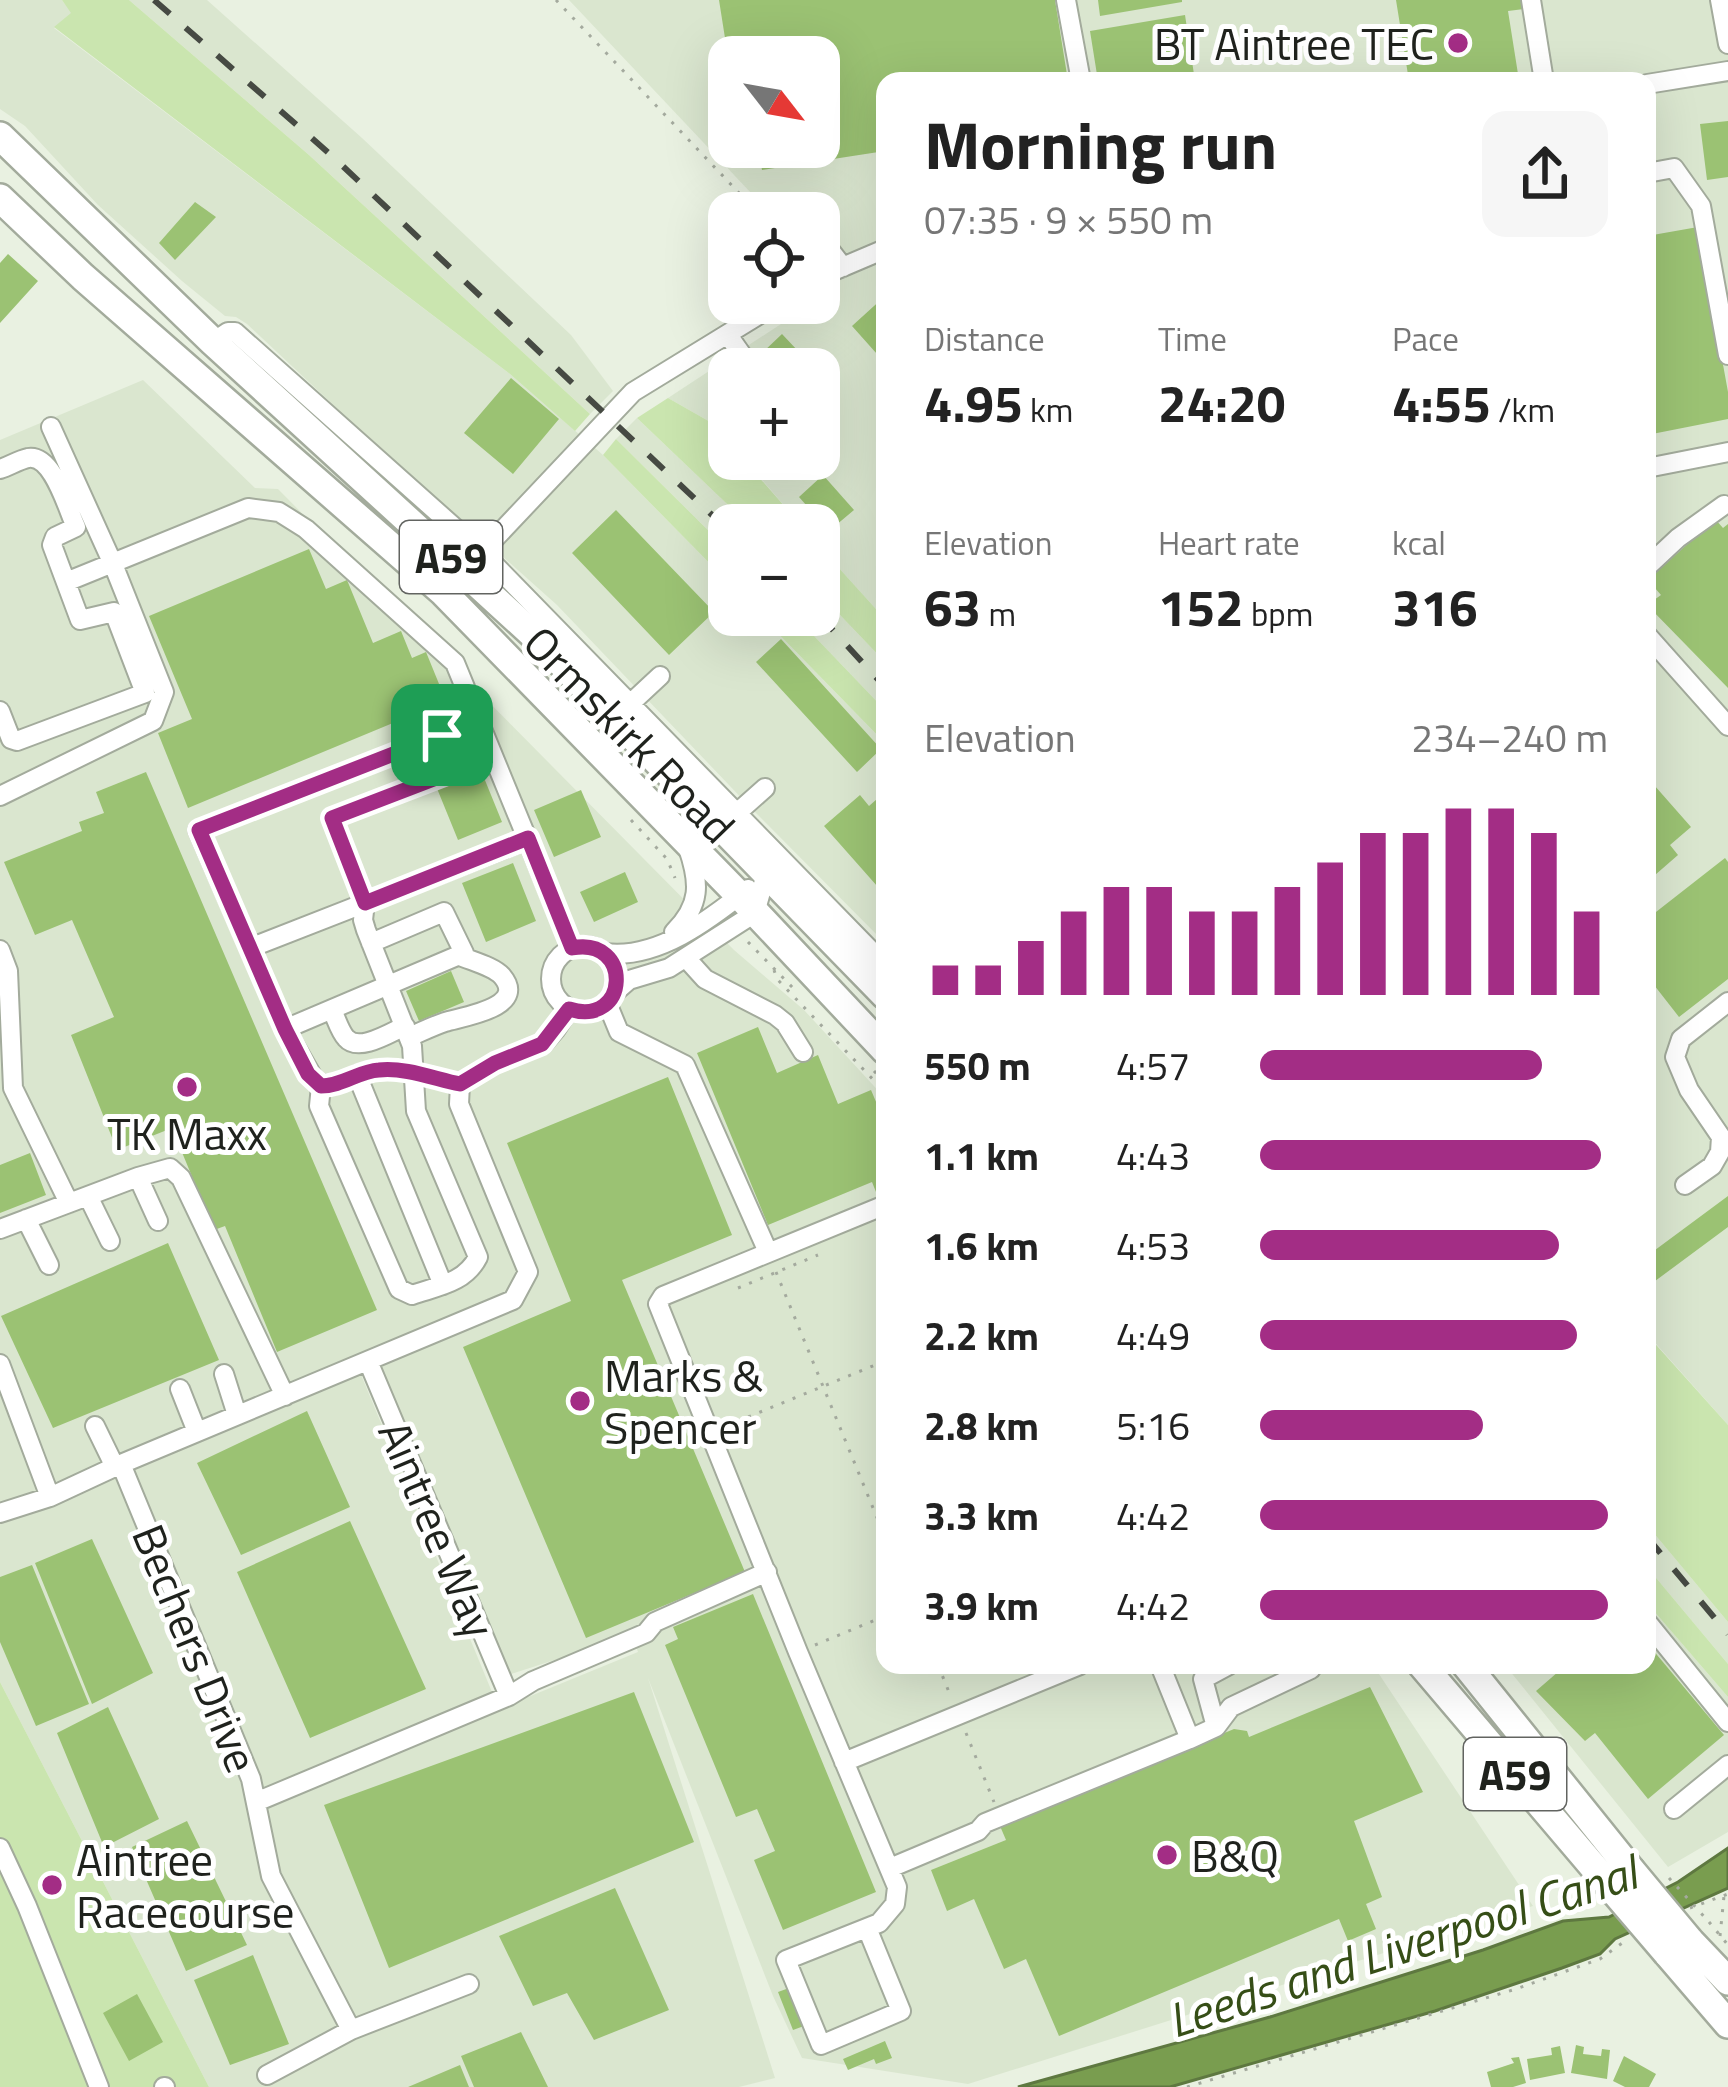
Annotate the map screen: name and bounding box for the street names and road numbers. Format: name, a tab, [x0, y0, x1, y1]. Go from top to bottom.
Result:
road number: A59	[400, 521, 502, 593]
street label: Ormskirk Road	[508, 610, 752, 858]
street label: Aintree Way	[362, 1410, 514, 1648]
street label: Bechers Drive	[115, 1514, 277, 1782]
road number: A59	[1464, 1738, 1566, 1810]

